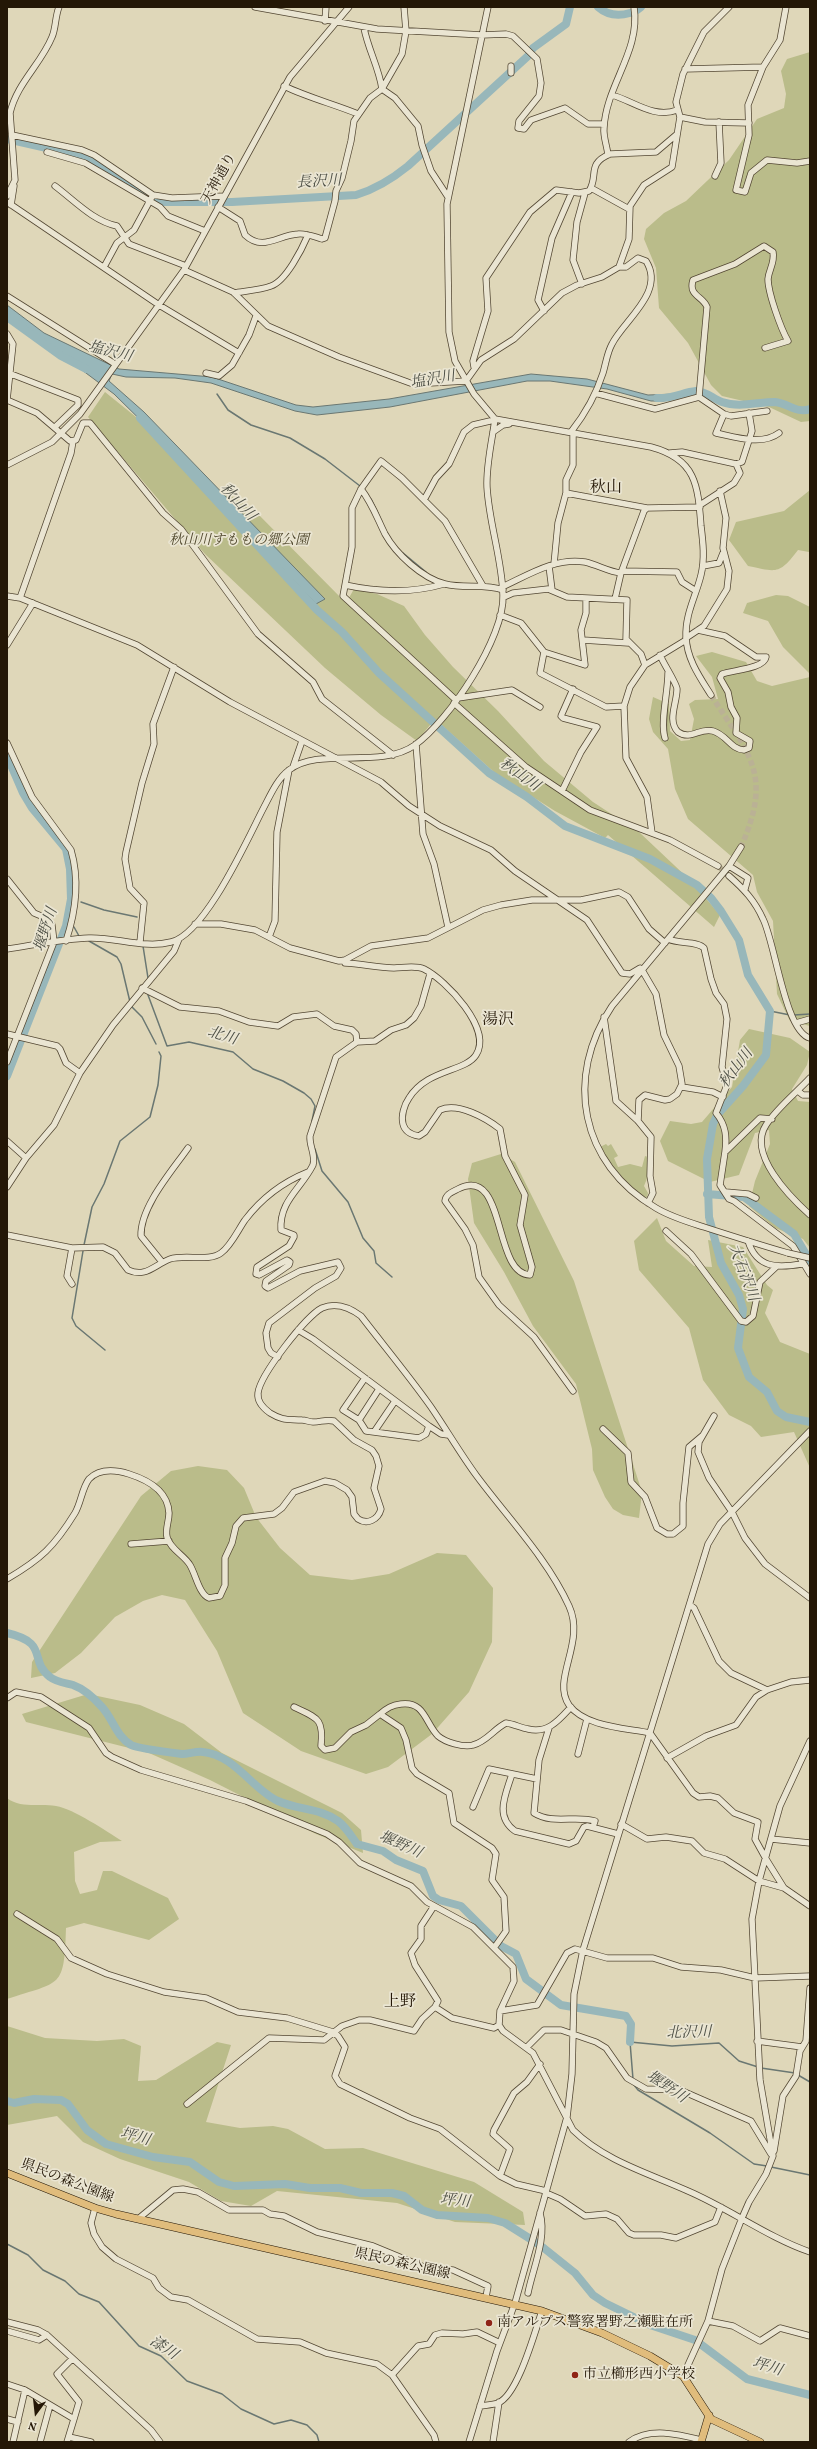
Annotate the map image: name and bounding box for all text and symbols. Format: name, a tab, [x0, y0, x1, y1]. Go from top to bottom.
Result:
street label: 天神通り	[199, 150, 241, 208]
water label: 長沢川	[296, 173, 342, 193]
water label: 塩沢川	[86, 339, 134, 367]
water label: 塩沢川	[409, 368, 457, 394]
district label: 秋山	[590, 479, 622, 499]
water label: 秋山川	[215, 480, 259, 526]
park label: 秋山川すももの郷公園	[169, 533, 309, 549]
water label: 秋山川	[495, 756, 543, 796]
water label: 堰野川	[31, 906, 63, 954]
district label: 湯沢	[482, 1011, 514, 1031]
water label: 北川	[205, 1024, 239, 1050]
water label: 秋山川	[716, 1046, 758, 1092]
water label: 大石沢川	[723, 1242, 761, 1304]
water label: 堰野川	[376, 1829, 424, 1863]
district label: 上野	[384, 1993, 416, 2013]
water label: 北沢川	[666, 2025, 712, 2043]
water label: 堰野川	[642, 2068, 690, 2108]
water label: 坪川	[118, 2125, 152, 2151]
street label: 県民の森公園線	[18, 2157, 116, 2207]
water label: 坪川	[439, 2191, 471, 2213]
street label: 県民の森公園線	[352, 2246, 452, 2284]
place label: 南アルプス警察署野之瀬駐在所	[497, 2315, 693, 2331]
marker: 南アルプス警察署野之瀬駐在所	[484, 2318, 494, 2328]
water label: 漆川	[146, 2333, 180, 2365]
water label: 坪川	[750, 2355, 784, 2381]
place label: 市立櫛形西小学校	[583, 2367, 695, 2383]
marker: 市立櫛形西小学校	[570, 2370, 580, 2380]
north arrow	[16, 2393, 56, 2433]
text: N	[27, 2417, 39, 2433]

